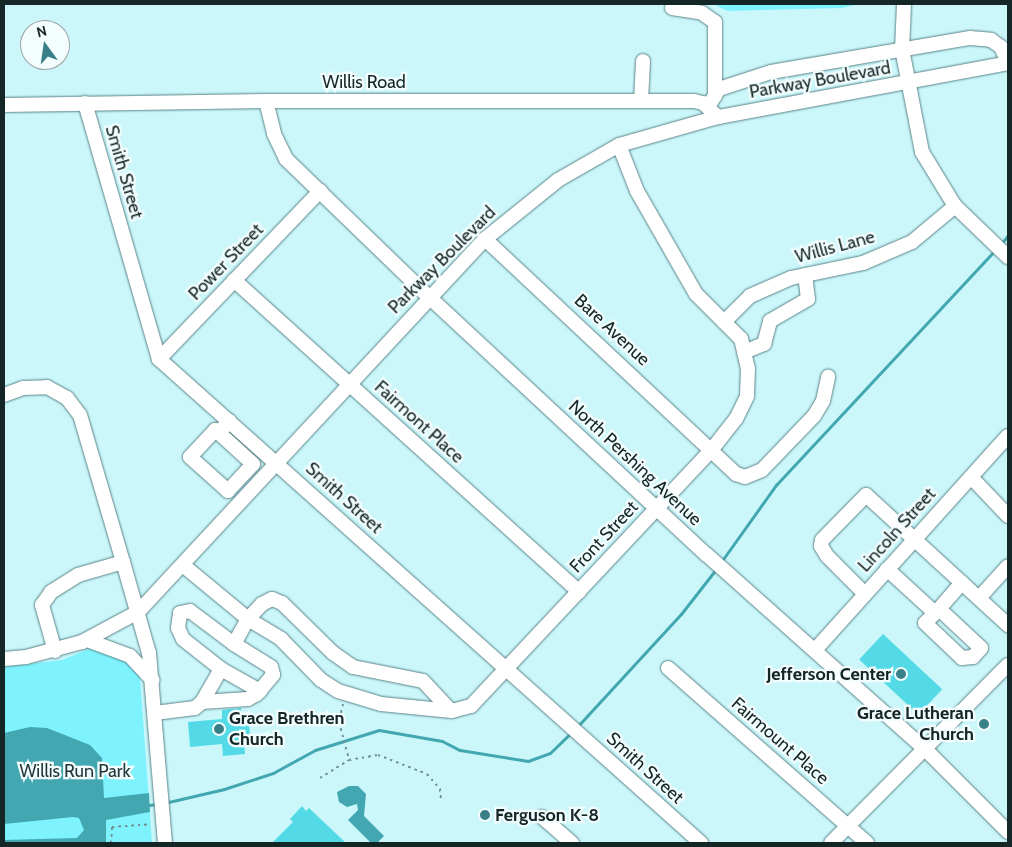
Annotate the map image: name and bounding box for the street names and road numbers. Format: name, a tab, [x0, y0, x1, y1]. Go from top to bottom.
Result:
street label: Parkway Boulevard	[748, 57, 892, 103]
street label: Willis Road	[322, 71, 406, 93]
street label: Smith Street	[100, 123, 148, 221]
street label: Parkway Boulevard	[384, 202, 500, 318]
street label: Power Street	[184, 219, 268, 305]
street label: Willis Lane	[793, 226, 877, 268]
street label: Bare Avenue	[570, 290, 654, 370]
street label: Fairmont Place	[370, 376, 468, 468]
street label: North Pershing Avenue	[564, 396, 706, 530]
street label: Smith Street	[301, 458, 387, 538]
street label: Lincoln Street	[854, 484, 940, 576]
street label: Front Street	[565, 497, 643, 577]
street label: Fairmount Place	[727, 693, 833, 789]
street label: Smith Street	[602, 728, 688, 808]

